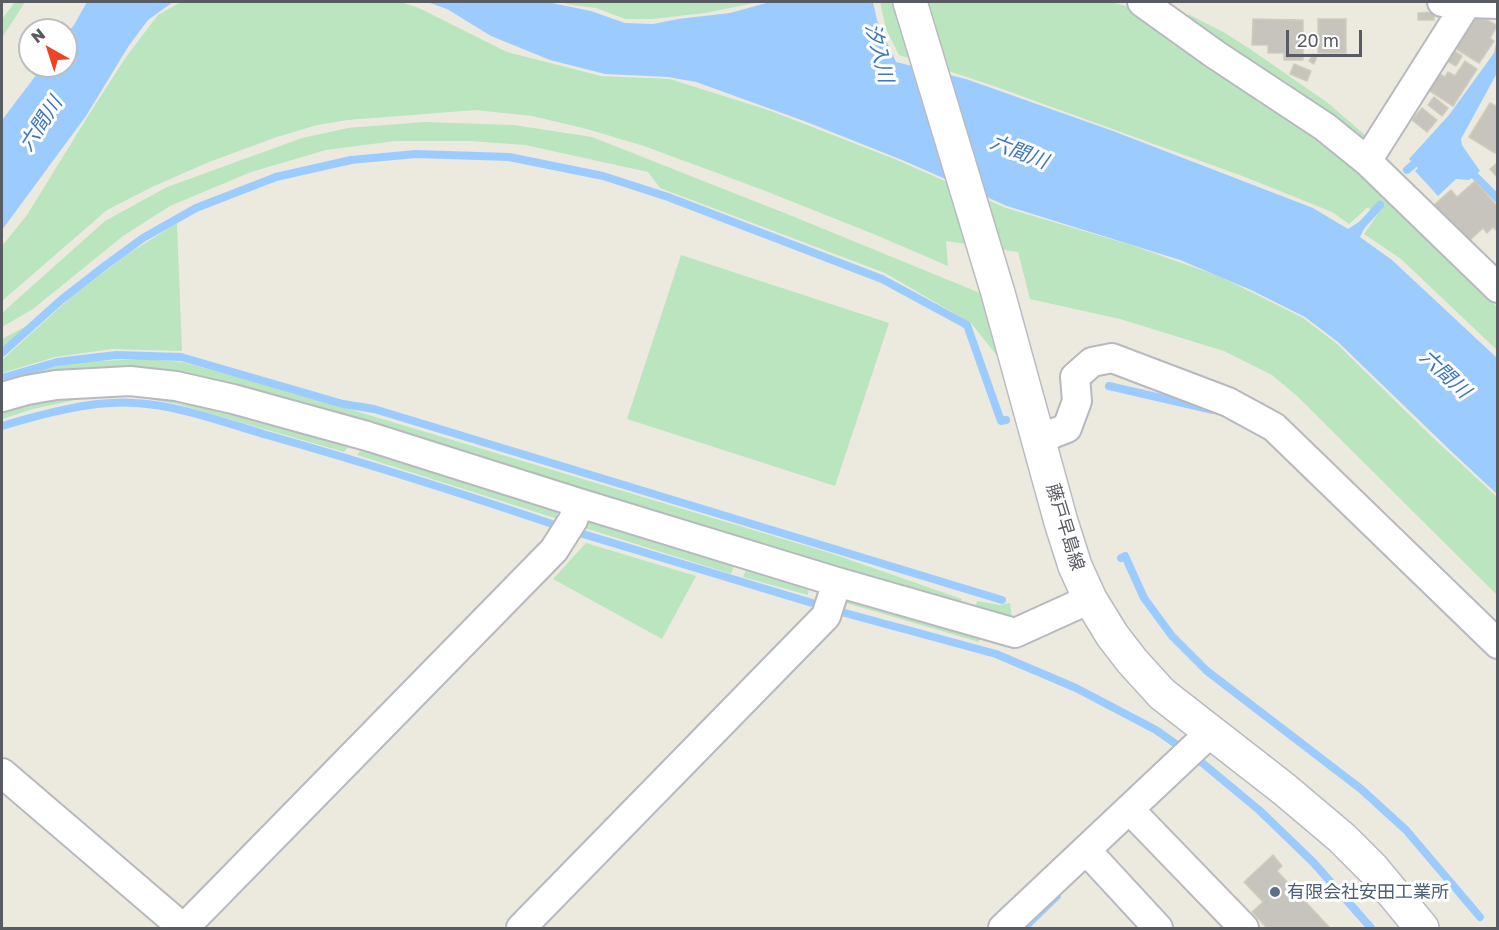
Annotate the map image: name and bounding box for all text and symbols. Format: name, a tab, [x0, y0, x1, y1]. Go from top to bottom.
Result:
north arrow	[18, 18, 78, 78]
scale bar	[1289, 18, 1366, 56]
water label: 汐入川	[860, 21, 898, 85]
text: N	[27, 24, 49, 47]
text: 20 m	[1297, 29, 1339, 51]
water label: 六間川	[15, 92, 67, 156]
water label: 六間川	[987, 130, 1051, 174]
water label: 六間川	[1415, 345, 1475, 403]
street label: 藤戸早島線	[1042, 481, 1088, 573]
place label: 有限会社安田工業所	[1287, 881, 1449, 903]
marker: 有限会社安田工業所	[1268, 885, 1282, 899]

